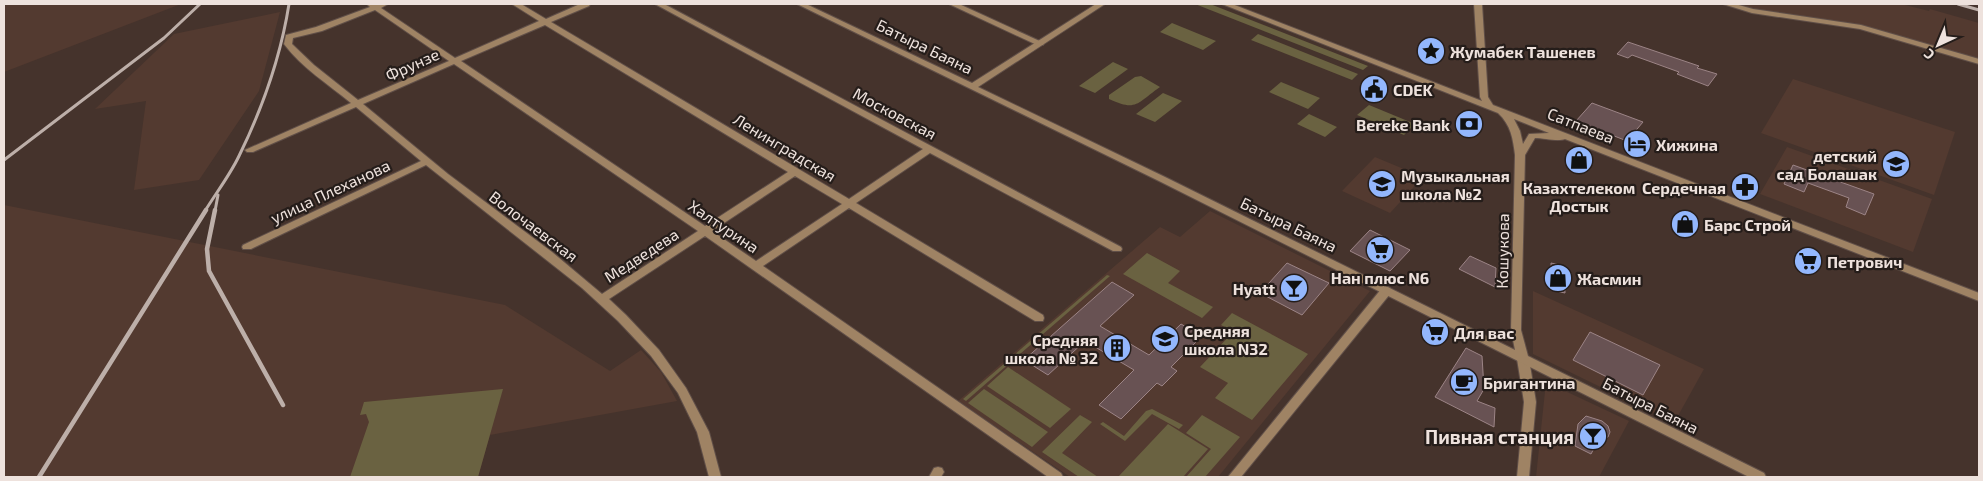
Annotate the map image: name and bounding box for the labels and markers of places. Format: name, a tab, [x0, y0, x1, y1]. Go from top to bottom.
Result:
place icon: Жумабек Ташенев	[1416, 36, 1446, 66]
place label: Жумабек Ташенев	[1450, 42, 1596, 61]
public building icon: CDEK	[1359, 74, 1389, 104]
place label: CDEK	[1393, 80, 1434, 99]
bank icon: Bereke Bank	[1454, 109, 1484, 139]
place label: Bereke Bank	[1356, 115, 1450, 134]
hotel icon: Хижина	[1622, 129, 1652, 159]
place label: Хижина	[1656, 135, 1718, 154]
shop icon: Казахтелеком Достык	[1564, 145, 1594, 175]
place label: детский сад Болашак	[1777, 146, 1877, 183]
school or university icon: детский сад Болашак	[1881, 149, 1911, 179]
place label: Музыкальная школа №2	[1401, 166, 1510, 203]
school or university icon: Музыкальная школа №2	[1367, 169, 1397, 199]
pharmacy icon: Сердечная	[1730, 172, 1760, 202]
place label: Казахтелеком Достык	[1523, 178, 1635, 215]
place label: Сердечная	[1642, 178, 1726, 197]
shop icon: Барс Строй	[1670, 209, 1700, 239]
place label: Барс Строй	[1704, 215, 1791, 234]
supermarket icon: Нан плюс N6	[1365, 235, 1395, 265]
supermarket icon: Петрович	[1793, 246, 1823, 276]
place label: Петрович	[1827, 252, 1902, 271]
shop icon: Жасмин	[1543, 263, 1573, 293]
place label: Нан плюс N6	[1331, 268, 1429, 287]
place label: Жасмин	[1577, 269, 1641, 288]
bar icon: Hyatt	[1279, 273, 1309, 303]
place label: Hyatt	[1233, 279, 1275, 299]
supermarket icon: Для вас	[1420, 317, 1450, 347]
place label: Средняя школа N32	[1184, 321, 1268, 358]
place label: Для вас	[1454, 323, 1514, 342]
school or university icon: Средняя школа N32	[1150, 324, 1180, 354]
place label: Средняя школа № 32	[1005, 330, 1098, 367]
building icon: Средняя школа № 32	[1102, 333, 1132, 363]
cafe icon: Бригантина	[1449, 367, 1479, 397]
place label: Бригантина	[1483, 373, 1576, 392]
bar icon: Пивная станция	[1578, 421, 1608, 451]
place label: Пивная станция	[1425, 425, 1574, 448]

